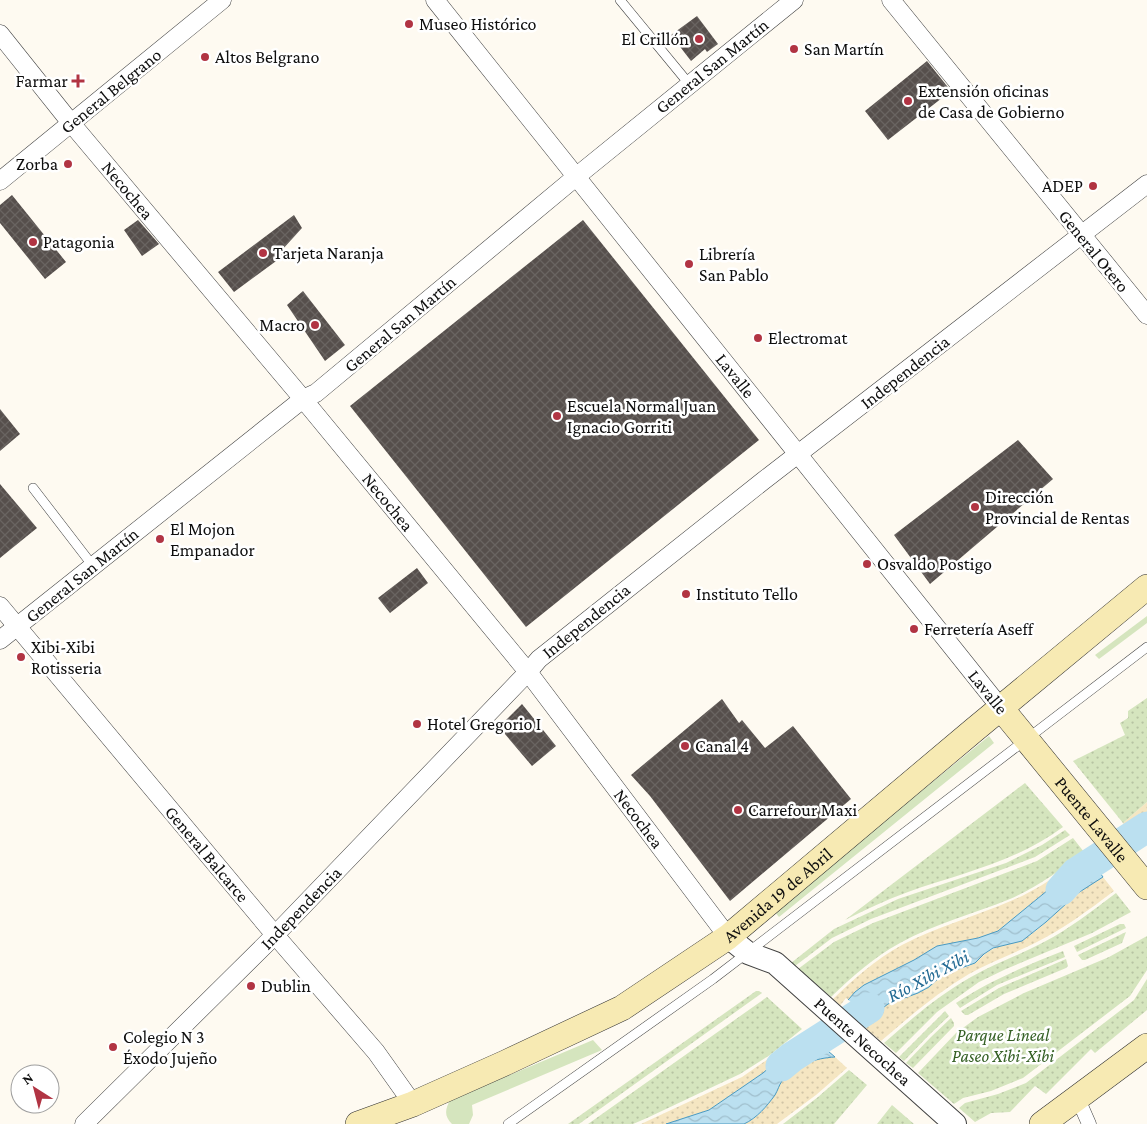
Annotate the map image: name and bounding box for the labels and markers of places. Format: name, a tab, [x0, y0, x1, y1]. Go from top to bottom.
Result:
place label: Museo Histórico	[419, 14, 537, 34]
marker: Museo Histórico	[403, 18, 415, 30]
place label: El Crillón	[621, 29, 689, 49]
marker: El Crillón	[693, 33, 705, 45]
place label: San Martín	[804, 39, 884, 59]
marker: San Martín	[788, 43, 800, 55]
place label: Altos Belgrano	[215, 47, 319, 67]
marker: Altos Belgrano	[199, 51, 211, 63]
place label: Farmar	[16, 71, 69, 91]
marker: Farmar	[72, 75, 84, 87]
place label: Extensión oficinas de Casa de Gobierno	[918, 81, 1064, 122]
marker: Extensión oficinas de Casa de Gobierno	[902, 95, 914, 107]
place label: Zorba	[16, 154, 58, 174]
marker: Zorba	[62, 158, 74, 170]
place label: ADEP	[1042, 176, 1083, 196]
marker: ADEP	[1087, 180, 1099, 192]
place label: Patagonia	[43, 232, 115, 252]
marker: Patagonia	[27, 236, 39, 248]
place label: Tarjeta Naranja	[273, 243, 384, 264]
place label: Librería San Pablo	[699, 244, 769, 285]
marker: Tarjeta Naranja	[257, 247, 269, 259]
marker: Librería San Pablo	[683, 258, 695, 270]
place label: Macro	[259, 315, 305, 335]
marker: Macro	[309, 319, 321, 331]
place label: Electromat	[768, 328, 849, 348]
marker: Electromat	[752, 332, 764, 344]
place label: Escuela Normal Juan Ignacio Gorriti	[567, 396, 716, 437]
marker: Escuela Normal Juan Ignacio Gorriti	[551, 410, 563, 422]
place label: Dirección Provincial de Rentas	[985, 487, 1130, 528]
marker: Dirección Provincial de Rentas	[969, 501, 981, 513]
place label: El Mojon Empanador	[170, 519, 255, 560]
marker: El Mojon Empanador	[154, 533, 166, 545]
place label: Osvaldo Postigo	[877, 554, 992, 574]
marker: Osvaldo Postigo	[861, 558, 873, 570]
place label: Instituto Tello	[696, 584, 798, 604]
marker: Instituto Tello	[680, 588, 692, 600]
place label: Ferretería Aseff	[924, 619, 1035, 639]
marker: Ferretería Aseff	[908, 623, 920, 635]
place label: Xibi-Xibi Rotisseria	[31, 637, 102, 678]
marker: Xibi-Xibi Rotisseria	[15, 651, 27, 663]
place label: Hotel Gregorio I	[427, 714, 541, 734]
marker: Hotel Gregorio I	[411, 718, 423, 730]
place label: Canal 4	[695, 736, 749, 756]
marker: Canal 4	[679, 740, 691, 752]
place label: Carrefour Maxi	[748, 800, 857, 820]
marker: Carrefour Maxi	[732, 804, 744, 816]
place label: Dublin	[261, 976, 311, 996]
marker: Dublin	[245, 980, 257, 992]
place label: Colegio N 3 Éxodo Jujeño	[123, 1027, 217, 1069]
marker: Colegio N 3 Éxodo Jujeño	[107, 1041, 119, 1053]

